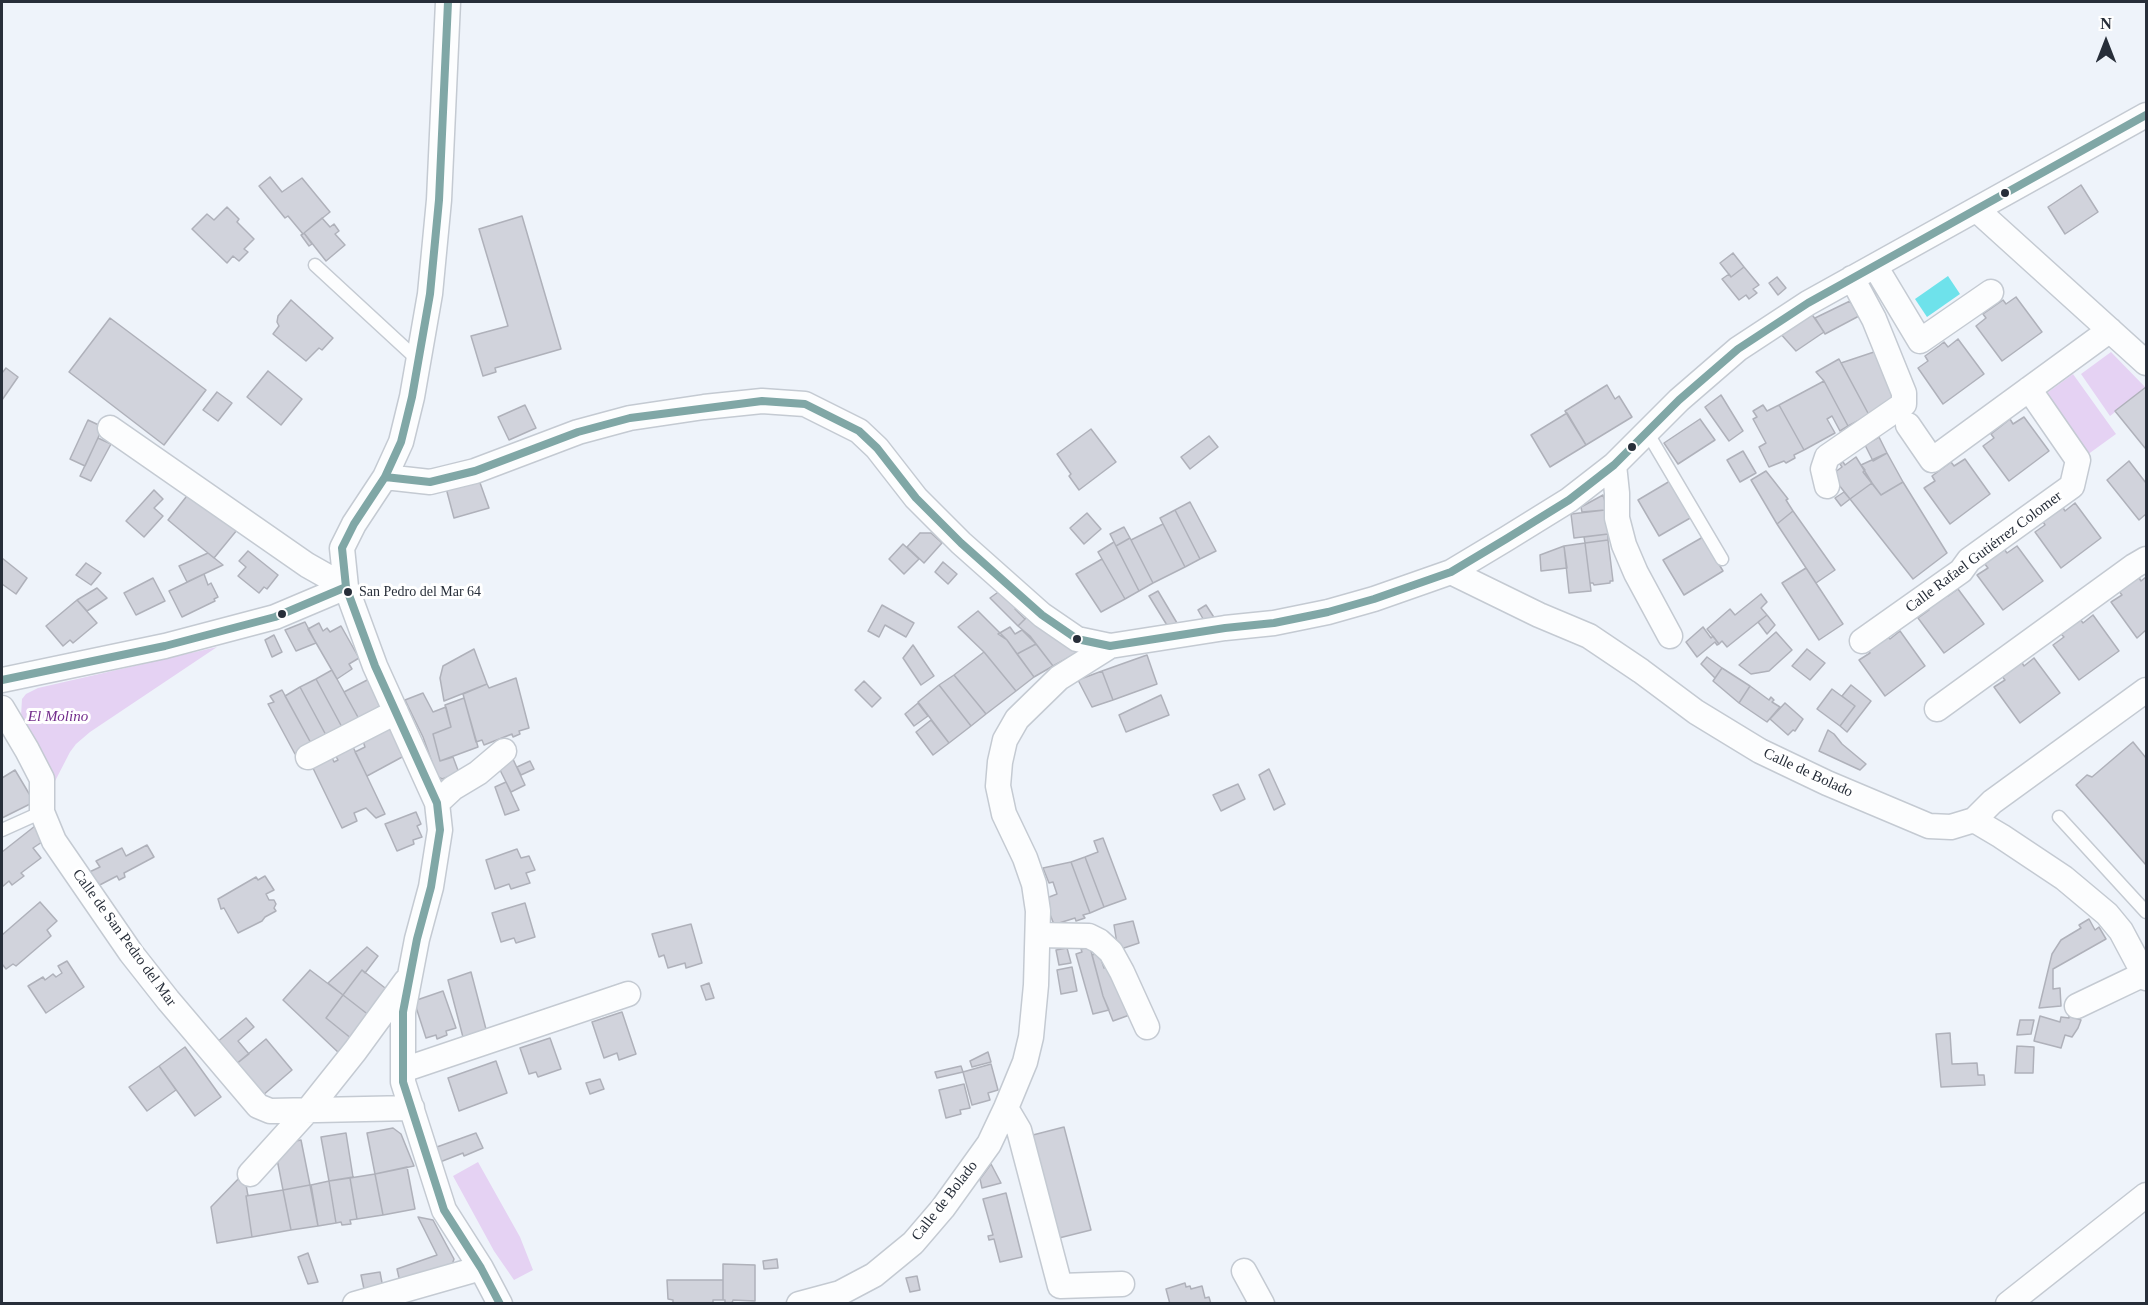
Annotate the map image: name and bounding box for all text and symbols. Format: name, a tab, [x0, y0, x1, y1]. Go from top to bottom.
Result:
north arrow	[2076, 12, 2136, 72]
text: N	[2100, 15, 2112, 32]
unlabelled marker	[1999, 187, 2011, 199]
unlabelled marker	[1626, 441, 1638, 453]
street label: Calle Rafael Gutiérrez Colomer	[1902, 487, 2066, 617]
place label: San Pedro del Mar 64	[359, 584, 481, 600]
marker: San Pedro del Mar 64	[342, 586, 354, 598]
unlabelled marker	[276, 608, 288, 620]
unlabelled marker	[1071, 633, 1083, 645]
park label: El Molino	[28, 708, 88, 726]
street label: Calle de Bolado	[1760, 744, 1856, 802]
street label: Calle de San Pedro del Mar	[68, 866, 180, 1010]
street label: Calle de Bolado	[908, 1157, 982, 1245]

